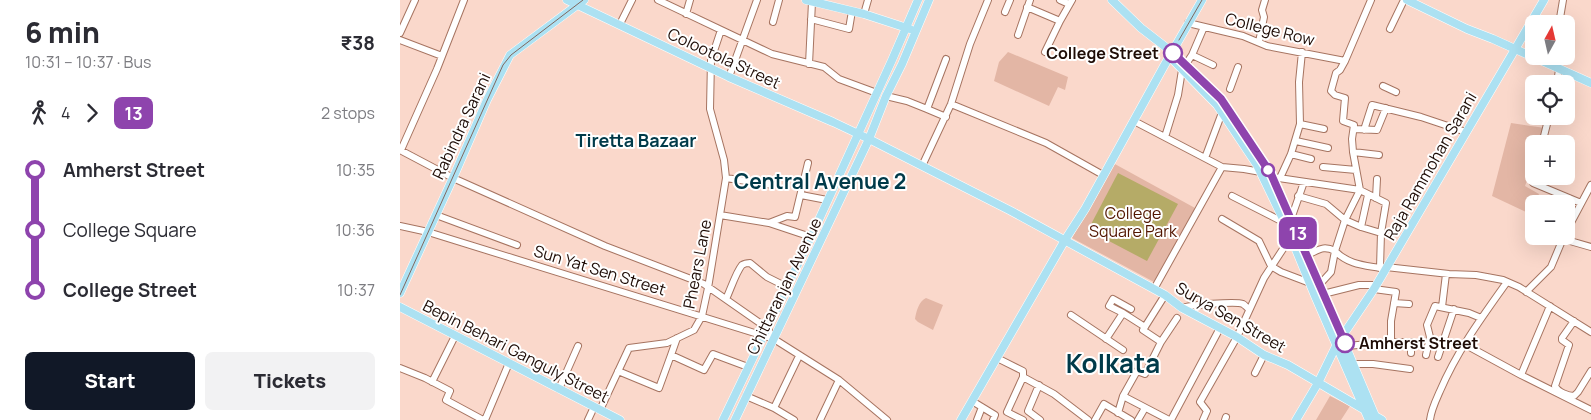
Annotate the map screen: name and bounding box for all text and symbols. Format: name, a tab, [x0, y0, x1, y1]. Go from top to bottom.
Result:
street label: College Row	[1223, 7, 1317, 51]
text: 6 min	[25, 13, 100, 51]
north arrow	[1525, 15, 1575, 65]
map controls	[1525, 15, 1575, 245]
street label: Colootola Street	[664, 22, 784, 94]
text: ₹38	[341, 30, 375, 56]
place label: College Street	[1046, 42, 1159, 64]
marker: College Street	[1163, 43, 1183, 63]
text: 10:31 – 10:37 · Bus	[25, 51, 151, 73]
street label: Rabindra Sarani	[427, 69, 495, 183]
button: locate	[1525, 75, 1575, 125]
street label: Raja Rammohan Sarani	[1378, 88, 1482, 244]
icon: walk	[25, 99, 53, 127]
icon: forward	[78, 99, 106, 127]
text: 13	[124, 101, 143, 125]
text: 4	[61, 102, 70, 124]
text: 2 stops	[321, 102, 375, 124]
district label: Tiretta Bazaar	[576, 128, 697, 152]
button: +	[1525, 135, 1575, 185]
text: Amherst Street	[63, 157, 205, 183]
text: 10:35	[336, 159, 375, 181]
unlabelled marker	[1261, 163, 1275, 177]
district label: Central Avenue 2	[734, 167, 906, 195]
button: −	[1525, 195, 1575, 245]
park label: College Square Park	[1089, 202, 1178, 242]
street label: Chittaranjan Avenue	[741, 214, 827, 358]
text: College Square	[63, 217, 197, 243]
line badge: 13	[1276, 217, 1320, 249]
street label: Phears Lane	[678, 218, 716, 310]
text: 10:36	[335, 219, 375, 241]
text: 13	[1289, 221, 1307, 245]
street label: Sun Yat Sen Street	[531, 239, 669, 301]
street label: Surya Sen Street	[1172, 276, 1290, 358]
text: College Street	[63, 277, 197, 303]
text: 10:37	[337, 279, 375, 301]
street label: Bepin Behari Ganguly Street	[419, 294, 613, 408]
place label: Amherst Street	[1359, 332, 1479, 354]
marker: Amherst Street	[1335, 333, 1355, 353]
district label: Kolkata	[1066, 345, 1160, 381]
button: Start	[25, 352, 195, 410]
button: Tickets	[205, 352, 375, 410]

